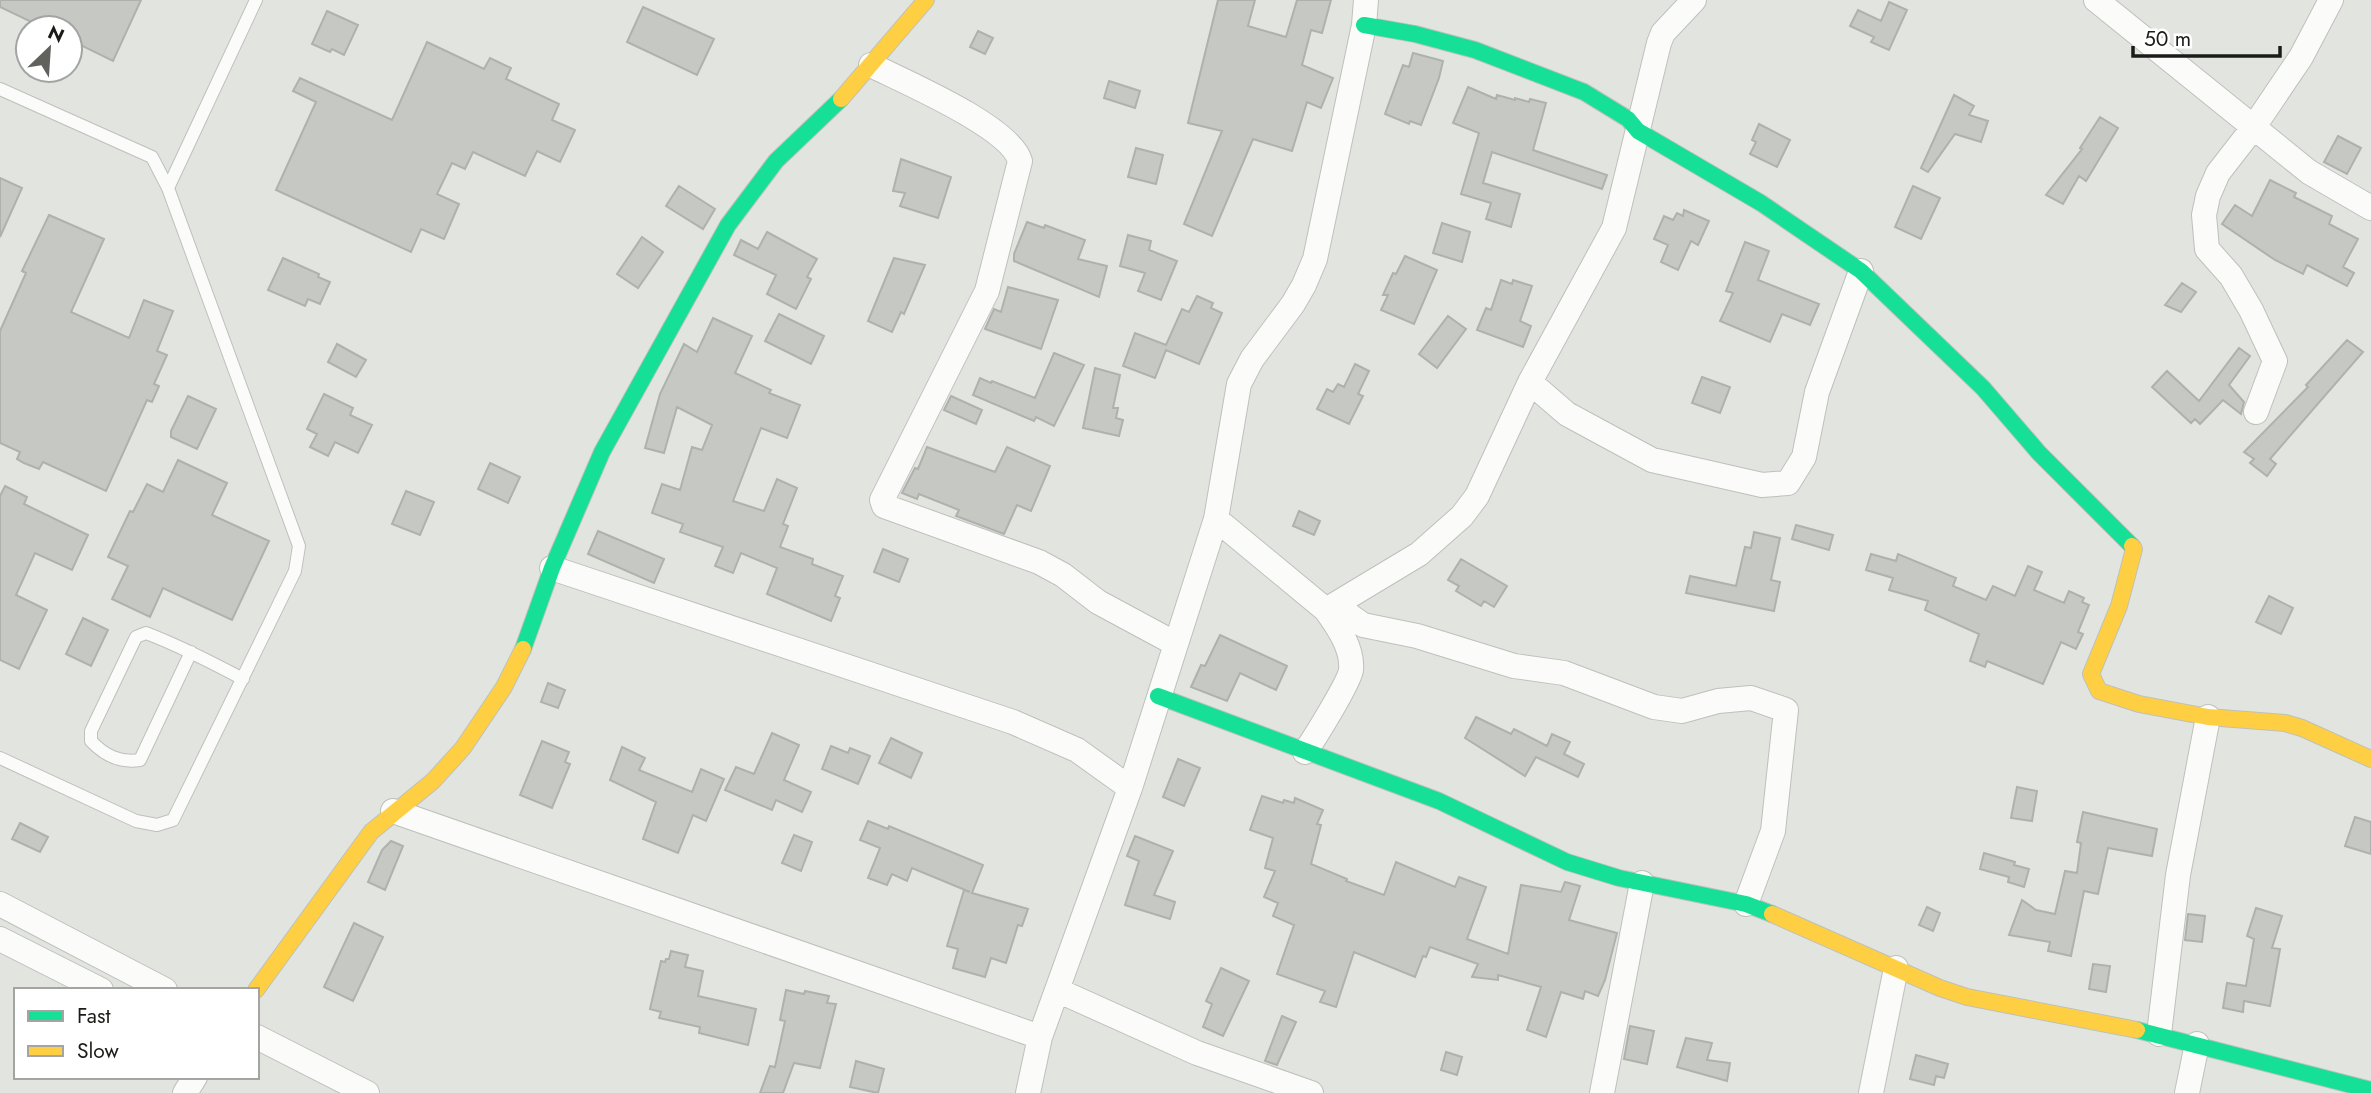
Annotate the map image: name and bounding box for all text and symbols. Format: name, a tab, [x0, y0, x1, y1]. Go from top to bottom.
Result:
north arrow	[14, 14, 84, 84]
scale bar	[2133, 14, 2280, 58]
text: N	[43, 19, 69, 49]
text: 50 m	[2144, 24, 2191, 54]
legend	[14, 988, 259, 1079]
text: Fast	[77, 1001, 110, 1031]
text: Slow	[77, 1036, 119, 1066]

